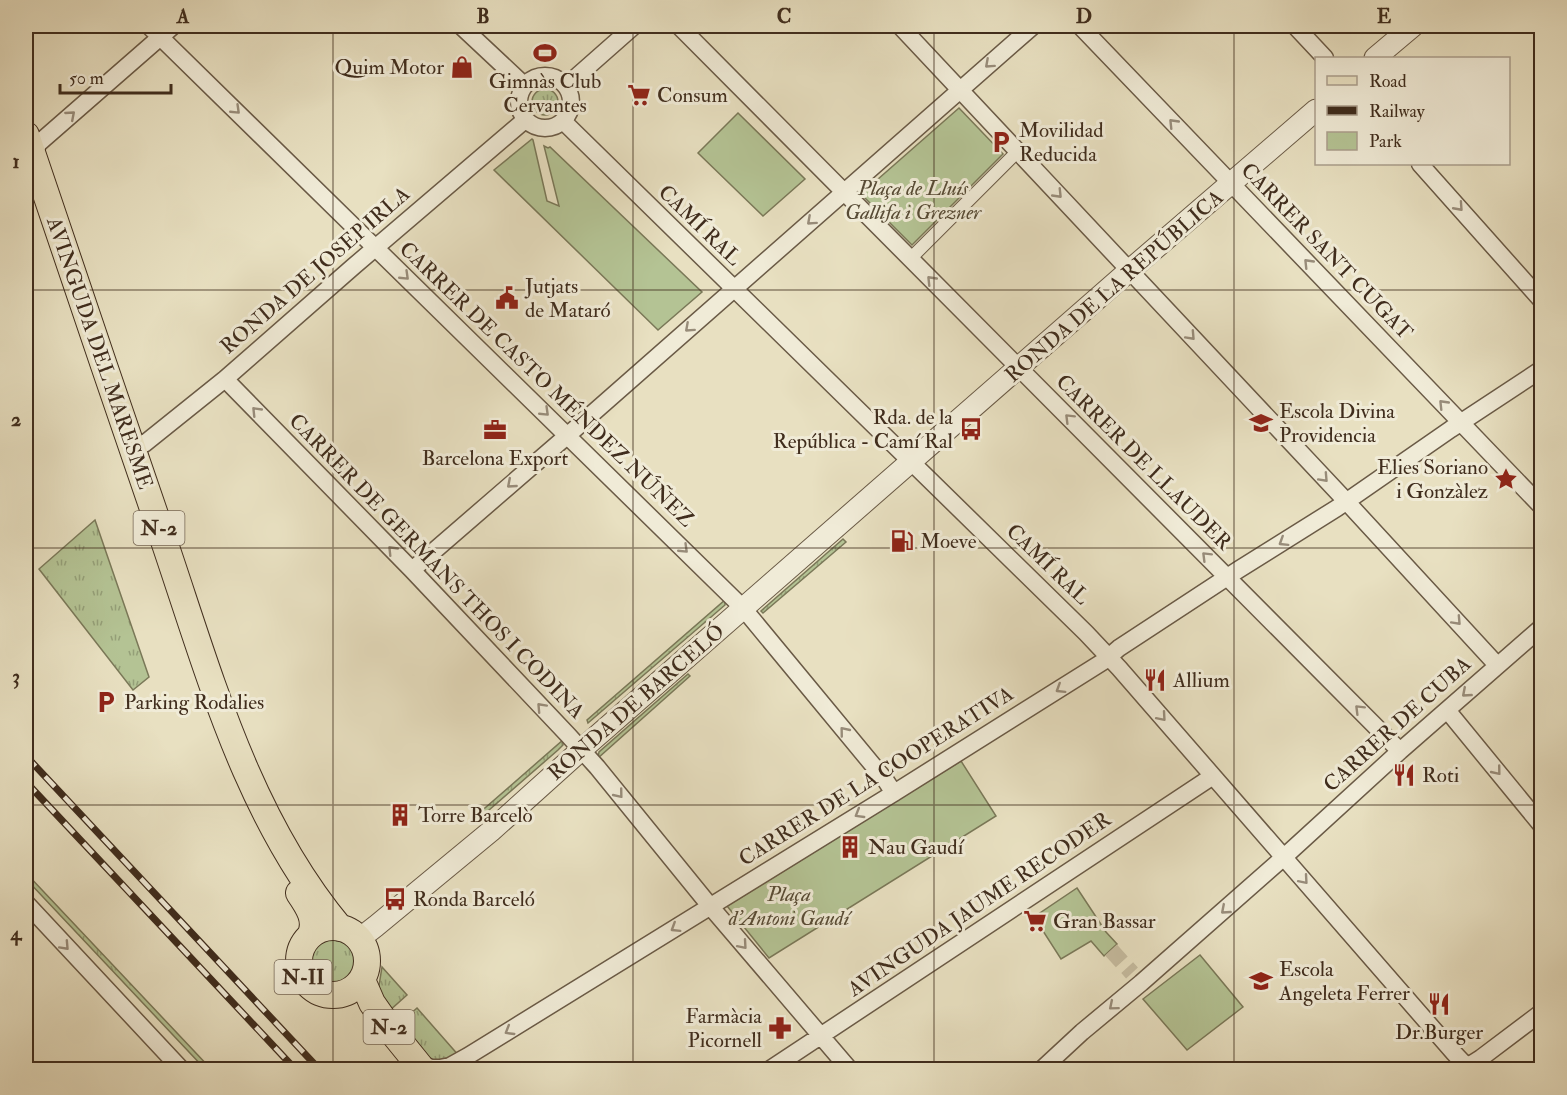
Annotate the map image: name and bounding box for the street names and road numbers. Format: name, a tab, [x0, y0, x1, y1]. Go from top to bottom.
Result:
street label: CARRER SANT CUGAT	[1235, 157, 1419, 346]
street label: CAMÍ RAL	[652, 179, 747, 272]
street label: RONDA DE JOSEP IRLA	[215, 181, 416, 360]
street label: RONDA DE LA REPÚBLICA	[1000, 184, 1229, 389]
street label: AVINGUDA DEL MARESME	[40, 212, 159, 493]
street label: CARRER DE CASTO MÉNDEZ NÚÑEZ	[393, 236, 700, 533]
street label: CARRER DE LLAUDER	[1050, 369, 1238, 557]
street label: CARRER DE GERMANS THOS I CODINA	[283, 408, 590, 725]
road number: N-2	[134, 511, 184, 545]
street label: CAMÍ RAL	[1000, 518, 1095, 611]
street label: RONDA DE BARCELÓ	[542, 618, 730, 787]
street label: CARRER DE CUBA	[1318, 651, 1477, 798]
street label: CARRER DE LA COOPERATIVA	[734, 680, 1019, 872]
street label: AVINGUDA JAUME RECODER	[842, 805, 1117, 1003]
road number: N-II	[274, 960, 332, 994]
road number: N-2	[364, 1010, 414, 1044]

